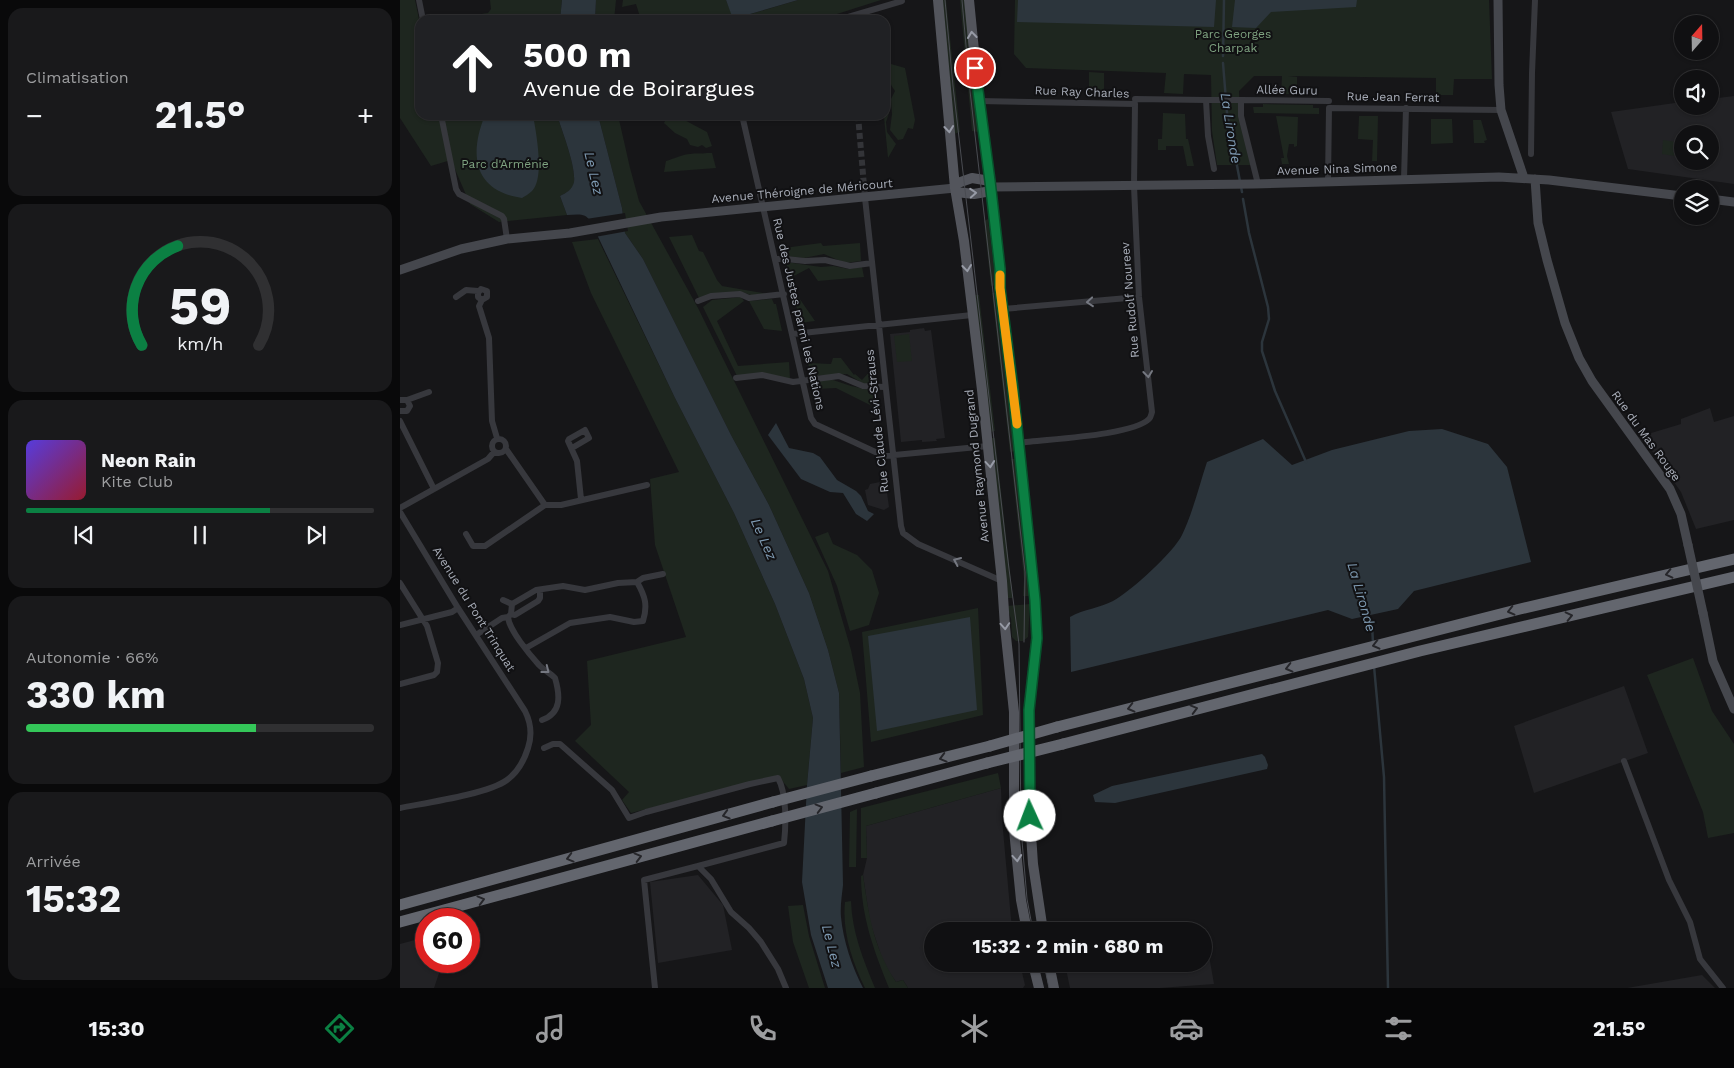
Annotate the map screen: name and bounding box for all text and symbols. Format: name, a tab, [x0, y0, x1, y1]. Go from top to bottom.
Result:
north arrow	[1674, 15, 1719, 60]
map controls	[1674, 15, 1719, 225]
park label: Parc Georges Charpak	[1195, 27, 1271, 55]
one-way arrow	[967, 30, 978, 38]
text: 500 m	[523, 34, 631, 76]
icon: ahead	[440, 35, 505, 100]
pin	[954, 47, 996, 89]
icon: arrive	[961, 54, 989, 82]
text: Climatisation	[26, 68, 129, 87]
button: sound	[1674, 70, 1719, 115]
text: Avenue de Boirargues	[523, 76, 755, 101]
street label: Allée Guru	[1256, 82, 1318, 98]
street label: Rue Ray Charles	[1034, 83, 1130, 101]
street label: Rue Jean Ferrat	[1347, 89, 1439, 105]
water label: La Lironde	[1217, 91, 1245, 165]
text: 21.5°	[154, 93, 246, 137]
text: −	[26, 99, 43, 132]
text: +	[357, 99, 374, 132]
button: search	[1674, 125, 1719, 170]
one-way arrow	[943, 126, 954, 134]
water label: Le Lez	[581, 150, 607, 197]
park label: Parc d'Arménie	[461, 157, 549, 171]
street label: Avenue Nina Simone	[1277, 160, 1397, 178]
street label: Avenue Théroigne de Méricourt	[711, 176, 893, 206]
button: layers	[1674, 180, 1719, 225]
one-way arrow	[970, 188, 978, 199]
street label: Rue des Justes parmi les Nations	[770, 216, 828, 412]
street label: Rue Rudolf Noureev	[1118, 241, 1142, 358]
one-way arrow	[961, 264, 972, 272]
text: 59	[169, 276, 231, 337]
one-way arrow	[1086, 296, 1094, 307]
text: km/h	[177, 333, 223, 354]
street label: Rue Claude Lévi-Strauss	[863, 349, 891, 493]
one-way arrow	[1142, 370, 1153, 378]
street label: Rue du Mas Rouge	[1608, 388, 1684, 484]
street label: Avenue Raymond Dugrand	[962, 389, 992, 543]
text: Neon Rain	[101, 449, 196, 472]
one-way arrow	[984, 461, 995, 469]
text: Kite Club	[101, 472, 173, 491]
water label: Le Lez	[748, 516, 781, 563]
icon: previous	[70, 521, 98, 549]
icon: pause	[186, 521, 214, 549]
icon: next	[302, 521, 330, 549]
street label: Avenue du Pont Trinquat	[430, 544, 518, 674]
one-way arrow	[953, 557, 962, 567]
water label: La Lironde	[1344, 560, 1380, 634]
one-way arrow	[1665, 568, 1674, 579]
one-way arrow	[1507, 605, 1516, 616]
one-way arrow	[1565, 611, 1573, 621]
one-way arrow	[999, 622, 1010, 630]
one-way arrow	[1373, 640, 1381, 650]
text: Autonomie · 66%	[26, 648, 159, 667]
one-way arrow	[1284, 662, 1293, 673]
one-way arrow	[540, 665, 549, 673]
text: 330 km	[26, 673, 166, 717]
one-way arrow	[1127, 702, 1136, 713]
one-way arrow	[1190, 704, 1199, 715]
one-way arrow	[938, 752, 947, 763]
position arrow	[1003, 789, 1055, 841]
one-way arrow	[815, 803, 824, 814]
one-way arrow	[722, 809, 731, 820]
text: Arrivée	[26, 852, 81, 871]
one-way arrow	[633, 852, 642, 863]
one-way arrow	[566, 853, 574, 863]
one-way arrow	[1011, 854, 1022, 862]
text: 15:32	[26, 877, 121, 921]
one-way arrow	[476, 895, 485, 906]
speed limit sign: 60	[415, 908, 480, 973]
water label: Le Lez	[819, 923, 845, 970]
text: 15:32 · 2 min · 680 m	[973, 935, 1163, 958]
icon: directions	[322, 1011, 357, 1046]
icon: music	[533, 1011, 568, 1046]
icon: phone	[745, 1011, 780, 1046]
icon: climate	[957, 1011, 992, 1046]
icon: car	[1169, 1011, 1204, 1046]
icon: filters	[1381, 1011, 1416, 1046]
text: 15:30	[88, 1016, 145, 1041]
text: 21.5°	[1593, 1016, 1646, 1041]

